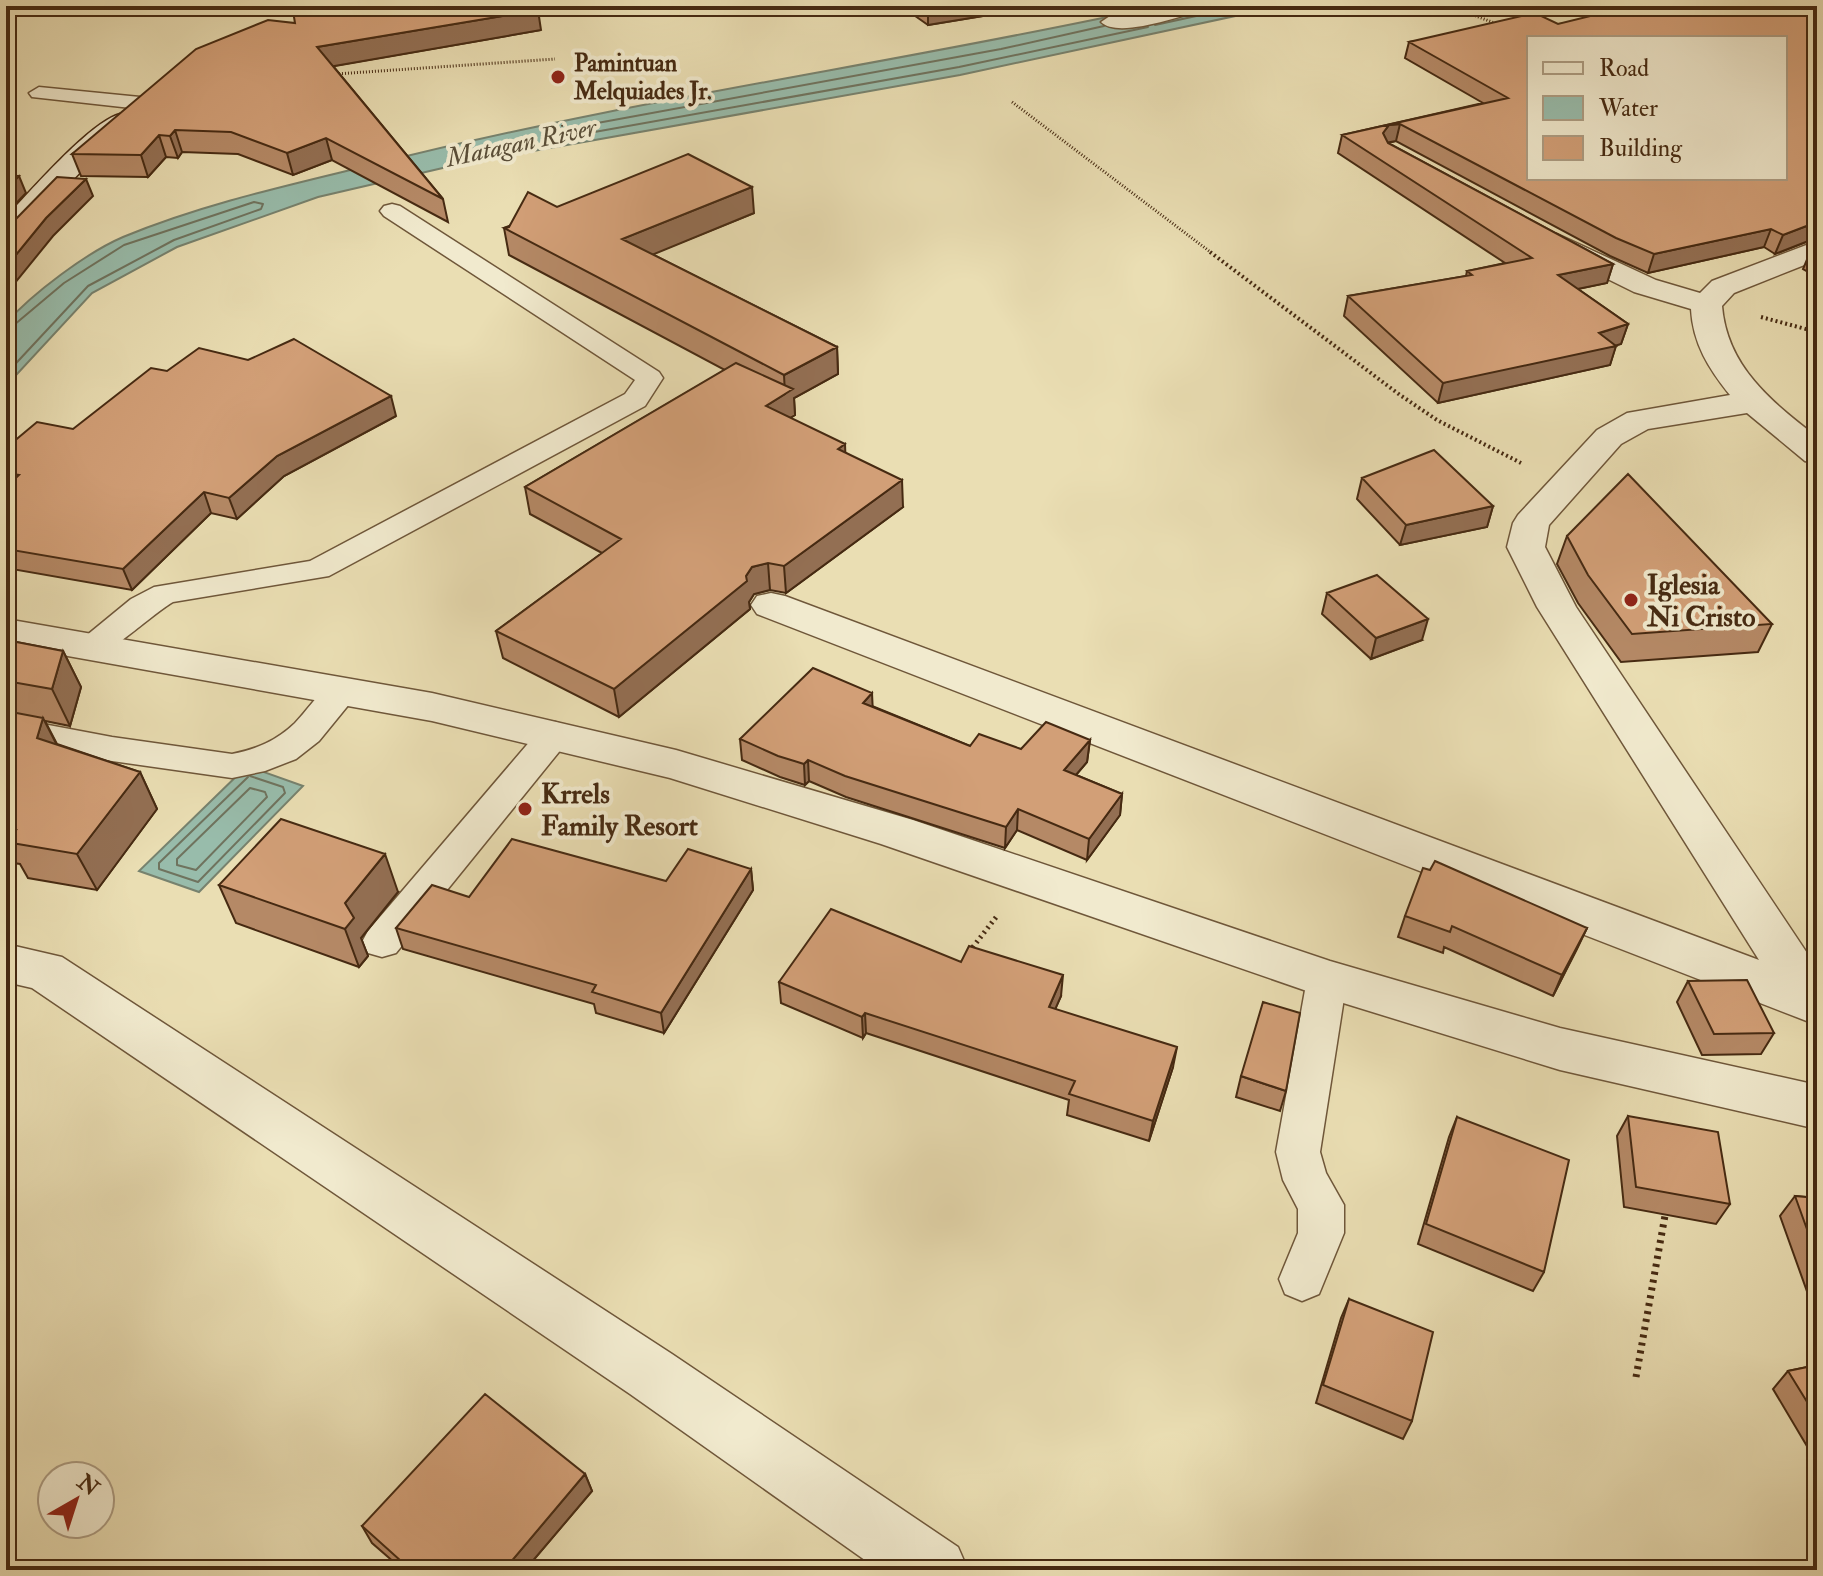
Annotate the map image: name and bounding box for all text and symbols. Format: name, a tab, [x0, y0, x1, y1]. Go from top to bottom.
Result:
legend	[1527, 36, 1787, 180]
place label: Pamintuan Melquiades Jr.	[573, 48, 712, 107]
text: Road	[1599, 53, 1649, 84]
marker: Pamintuan Melquiades Jr.	[549, 68, 567, 86]
text: Water	[1598, 93, 1658, 124]
water label: Matagan River	[441, 111, 600, 175]
text: Building	[1599, 133, 1683, 164]
place label: Iglesia Ni Cristo	[1646, 568, 1756, 635]
marker: Iglesia Ni Cristo	[1622, 591, 1640, 609]
place label: Krrels Family Resort	[541, 777, 698, 844]
marker: Krrels Family Resort	[516, 800, 534, 818]
north arrow	[36, 1460, 116, 1540]
text: N	[71, 1468, 105, 1503]

